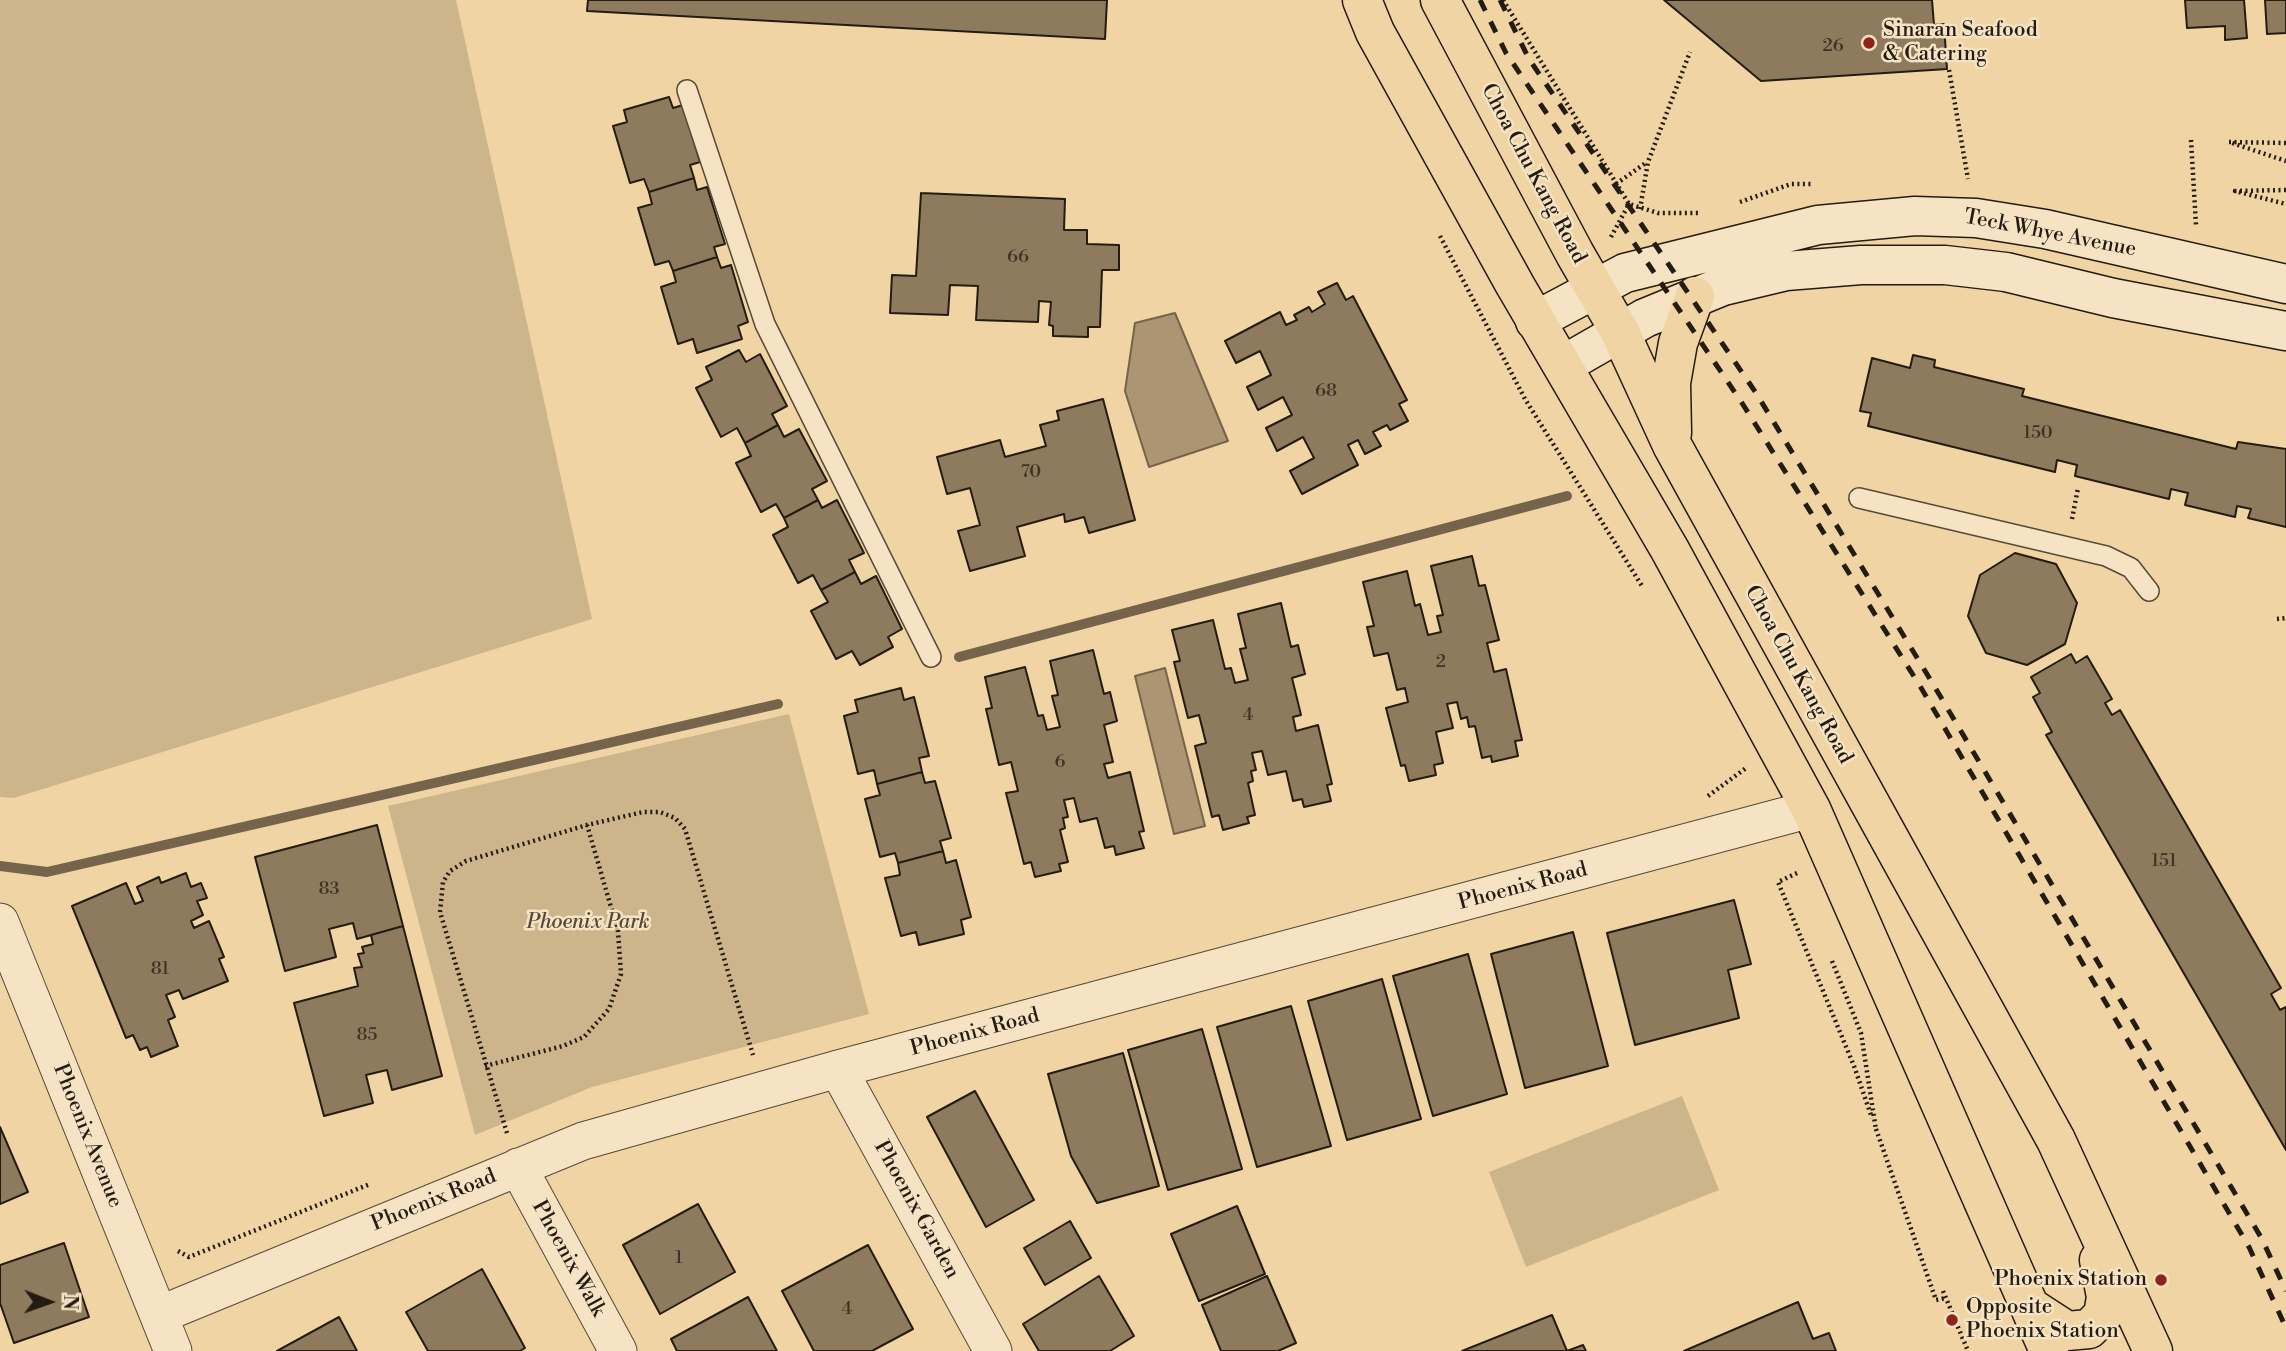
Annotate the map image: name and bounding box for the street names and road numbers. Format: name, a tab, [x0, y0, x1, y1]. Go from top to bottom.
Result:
street label: Choa Chu Kang Road	[1475, 80, 1591, 268]
street label: Teck Whye Avenue	[1962, 205, 2138, 263]
street label: Choa Chu Kang Road	[1738, 581, 1858, 769]
street label: Phoenix Road	[1456, 858, 1590, 916]
street label: Phoenix Road	[908, 1004, 1042, 1062]
street label: Phoenix Avenue	[47, 1060, 127, 1212]
street label: Phoenix Garden	[868, 1137, 964, 1283]
street label: Phoenix Road	[368, 1165, 500, 1237]
street label: Phoenix Walk	[526, 1196, 610, 1322]

